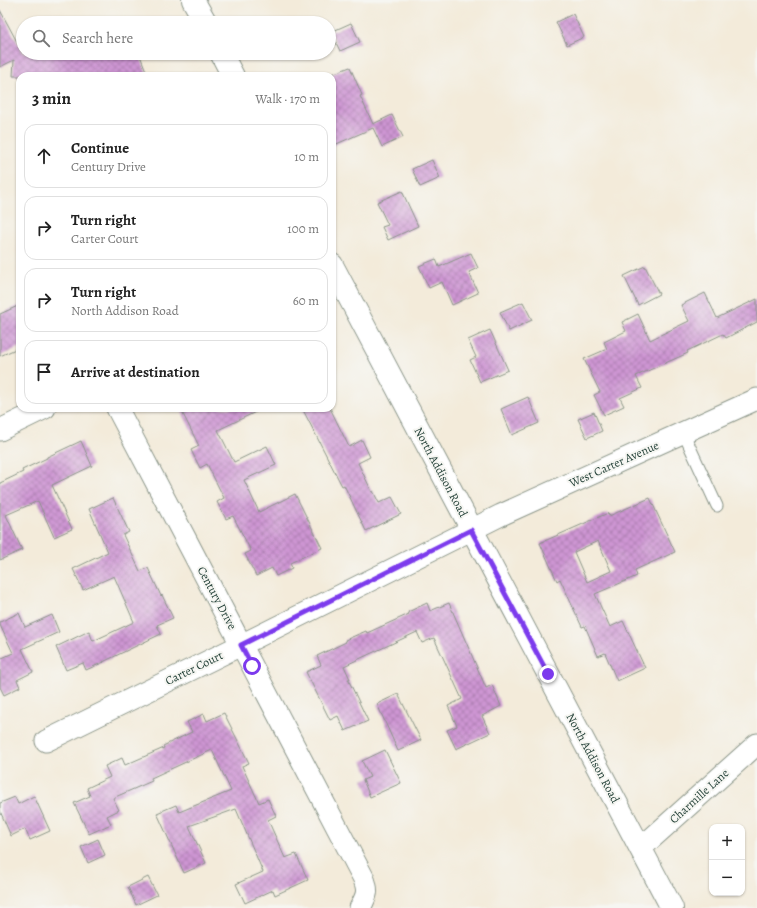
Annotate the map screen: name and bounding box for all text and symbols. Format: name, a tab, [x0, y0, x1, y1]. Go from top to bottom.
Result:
search box	[16, 16, 336, 60]
icon: search	[30, 27, 52, 49]
text: Search here	[62, 28, 133, 48]
text: 3 min	[32, 87, 71, 110]
text: Walk · 170 m	[255, 90, 320, 107]
text: Continue	[71, 138, 129, 158]
icon: ahead	[33, 145, 55, 167]
text: 10 m	[294, 148, 319, 165]
text: Century Drive	[71, 158, 146, 175]
text: Turn right	[71, 210, 136, 230]
icon: right	[33, 217, 55, 239]
text: 100 m	[287, 220, 319, 237]
text: Carter Court	[71, 230, 139, 247]
text: Turn right	[71, 282, 136, 302]
icon: right	[33, 289, 55, 311]
text: 60 m	[293, 292, 319, 309]
text: North Addison Road	[71, 302, 179, 319]
icon: arrive	[33, 361, 55, 383]
text: Arrive at destination	[71, 362, 200, 382]
street label: North Addison Road	[411, 424, 472, 520]
street label: West Carter Avenue	[566, 437, 661, 491]
street label: Century Drive	[194, 564, 240, 632]
street label: Carter Court	[162, 647, 226, 689]
route start	[243, 657, 261, 675]
route end	[539, 665, 557, 683]
street label: North Addison Road	[563, 710, 624, 806]
street label: Charmille Lane	[666, 765, 732, 827]
map controls	[709, 824, 745, 896]
button: +	[709, 824, 745, 860]
button: −	[709, 860, 745, 896]

